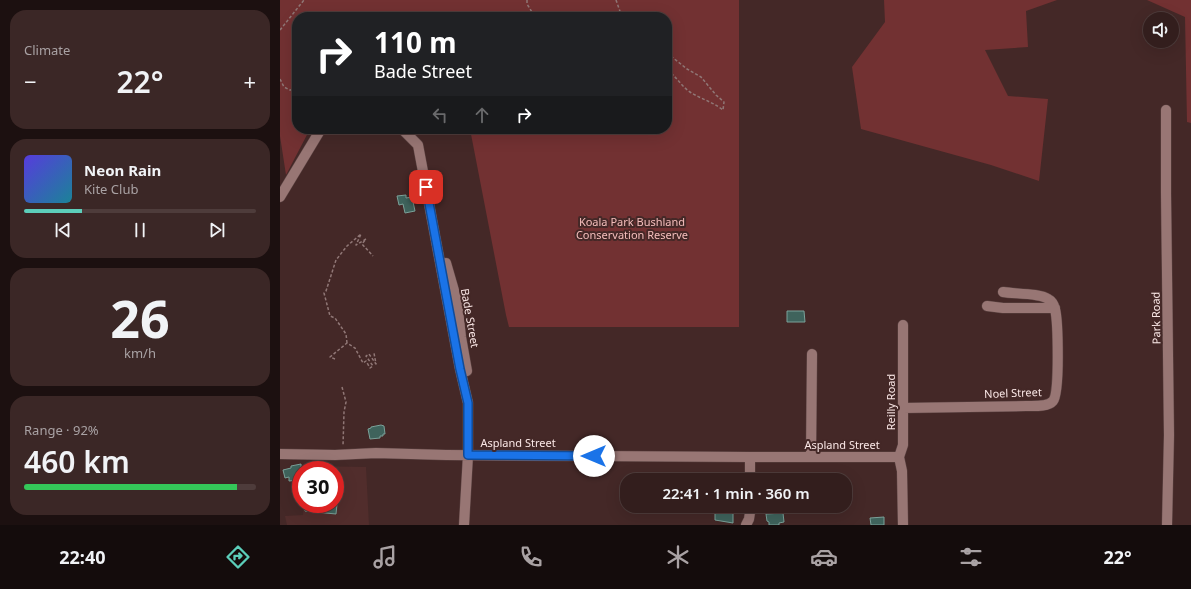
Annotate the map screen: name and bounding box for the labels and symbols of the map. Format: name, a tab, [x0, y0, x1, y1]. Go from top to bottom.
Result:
pin	[409, 170, 443, 204]
park label: Koala Park Bushland Conservation Reserve	[576, 214, 688, 242]
street label: Bade Street	[458, 287, 483, 349]
street label: Park Road	[1148, 292, 1163, 344]
street label: Reilly Road	[883, 374, 898, 430]
street label: Noel Street	[984, 384, 1042, 401]
street label: Aspland Street	[480, 435, 556, 450]
position arrow	[573, 435, 615, 477]
street label: Aspland Street	[804, 437, 880, 452]
speed limit sign: 30	[292, 461, 344, 513]

